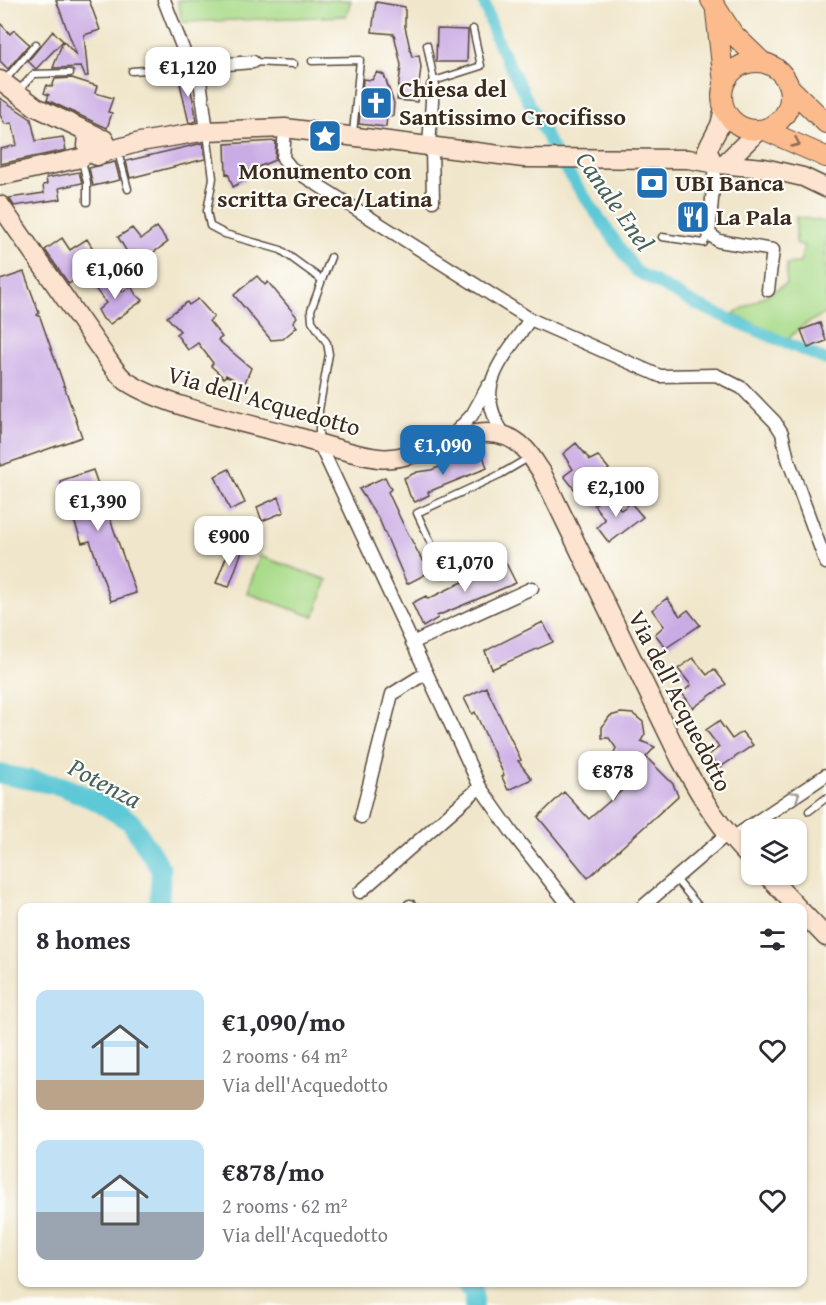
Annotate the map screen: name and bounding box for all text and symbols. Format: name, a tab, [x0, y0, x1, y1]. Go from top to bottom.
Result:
pin: €1,120	[139, 47, 237, 98]
text: €1,120	[159, 52, 217, 81]
place label: Chiesa del Santissimo Crocifisso	[399, 71, 626, 134]
church icon: Chiesa del Santissimo Crocifisso	[358, 85, 394, 121]
place icon: Monumento con scritta Greca/Latina	[307, 118, 343, 154]
one-way arrow	[789, 136, 800, 148]
water label: Canale Enel	[567, 143, 664, 259]
place label: Monumento con scritta Greca/Latina	[217, 153, 433, 216]
bank icon: UBI Banca	[634, 165, 670, 201]
place label: UBI Banca	[675, 165, 785, 200]
restaurant icon: La Pala	[675, 199, 711, 235]
place label: La Pala	[716, 199, 793, 234]
pin: €1,060	[66, 249, 164, 300]
text: €1,060	[86, 254, 144, 283]
street label: Via dell'Acquedotto	[164, 356, 365, 445]
pin: €1,090	[394, 425, 492, 476]
text: €1,090	[414, 430, 472, 459]
pin: €2,100	[567, 467, 665, 518]
text: €2,100	[587, 472, 645, 501]
pin: €1,390	[49, 481, 147, 532]
text: €1,390	[69, 486, 127, 515]
pin: €900	[193, 516, 265, 567]
text: €900	[208, 521, 250, 550]
pin: €1,070	[416, 542, 514, 593]
text: €1,070	[436, 547, 494, 576]
street label: Via dell'Acquedotto	[620, 604, 741, 797]
water label: Potenza	[61, 747, 149, 818]
pin: €878	[577, 751, 649, 802]
text: €878	[592, 756, 634, 785]
one-way arrow	[789, 791, 800, 802]
map controls	[741, 819, 807, 885]
button: layers	[741, 819, 807, 885]
text: 8 homes	[36, 920, 131, 959]
icon: filters	[756, 923, 789, 956]
text: €1,090/mo	[222, 1002, 345, 1041]
icon: home	[84, 1014, 156, 1086]
icon: heart	[756, 1034, 789, 1067]
text: 2 rooms · 64 m²	[222, 1041, 348, 1070]
text: Via dell'Acquedotto	[222, 1070, 388, 1099]
text: €878/mo	[222, 1152, 324, 1191]
icon: home	[84, 1164, 156, 1236]
icon: heart	[756, 1184, 789, 1217]
text: 2 rooms · 62 m²	[222, 1191, 348, 1220]
text: Via dell'Acquedotto	[222, 1220, 388, 1249]

